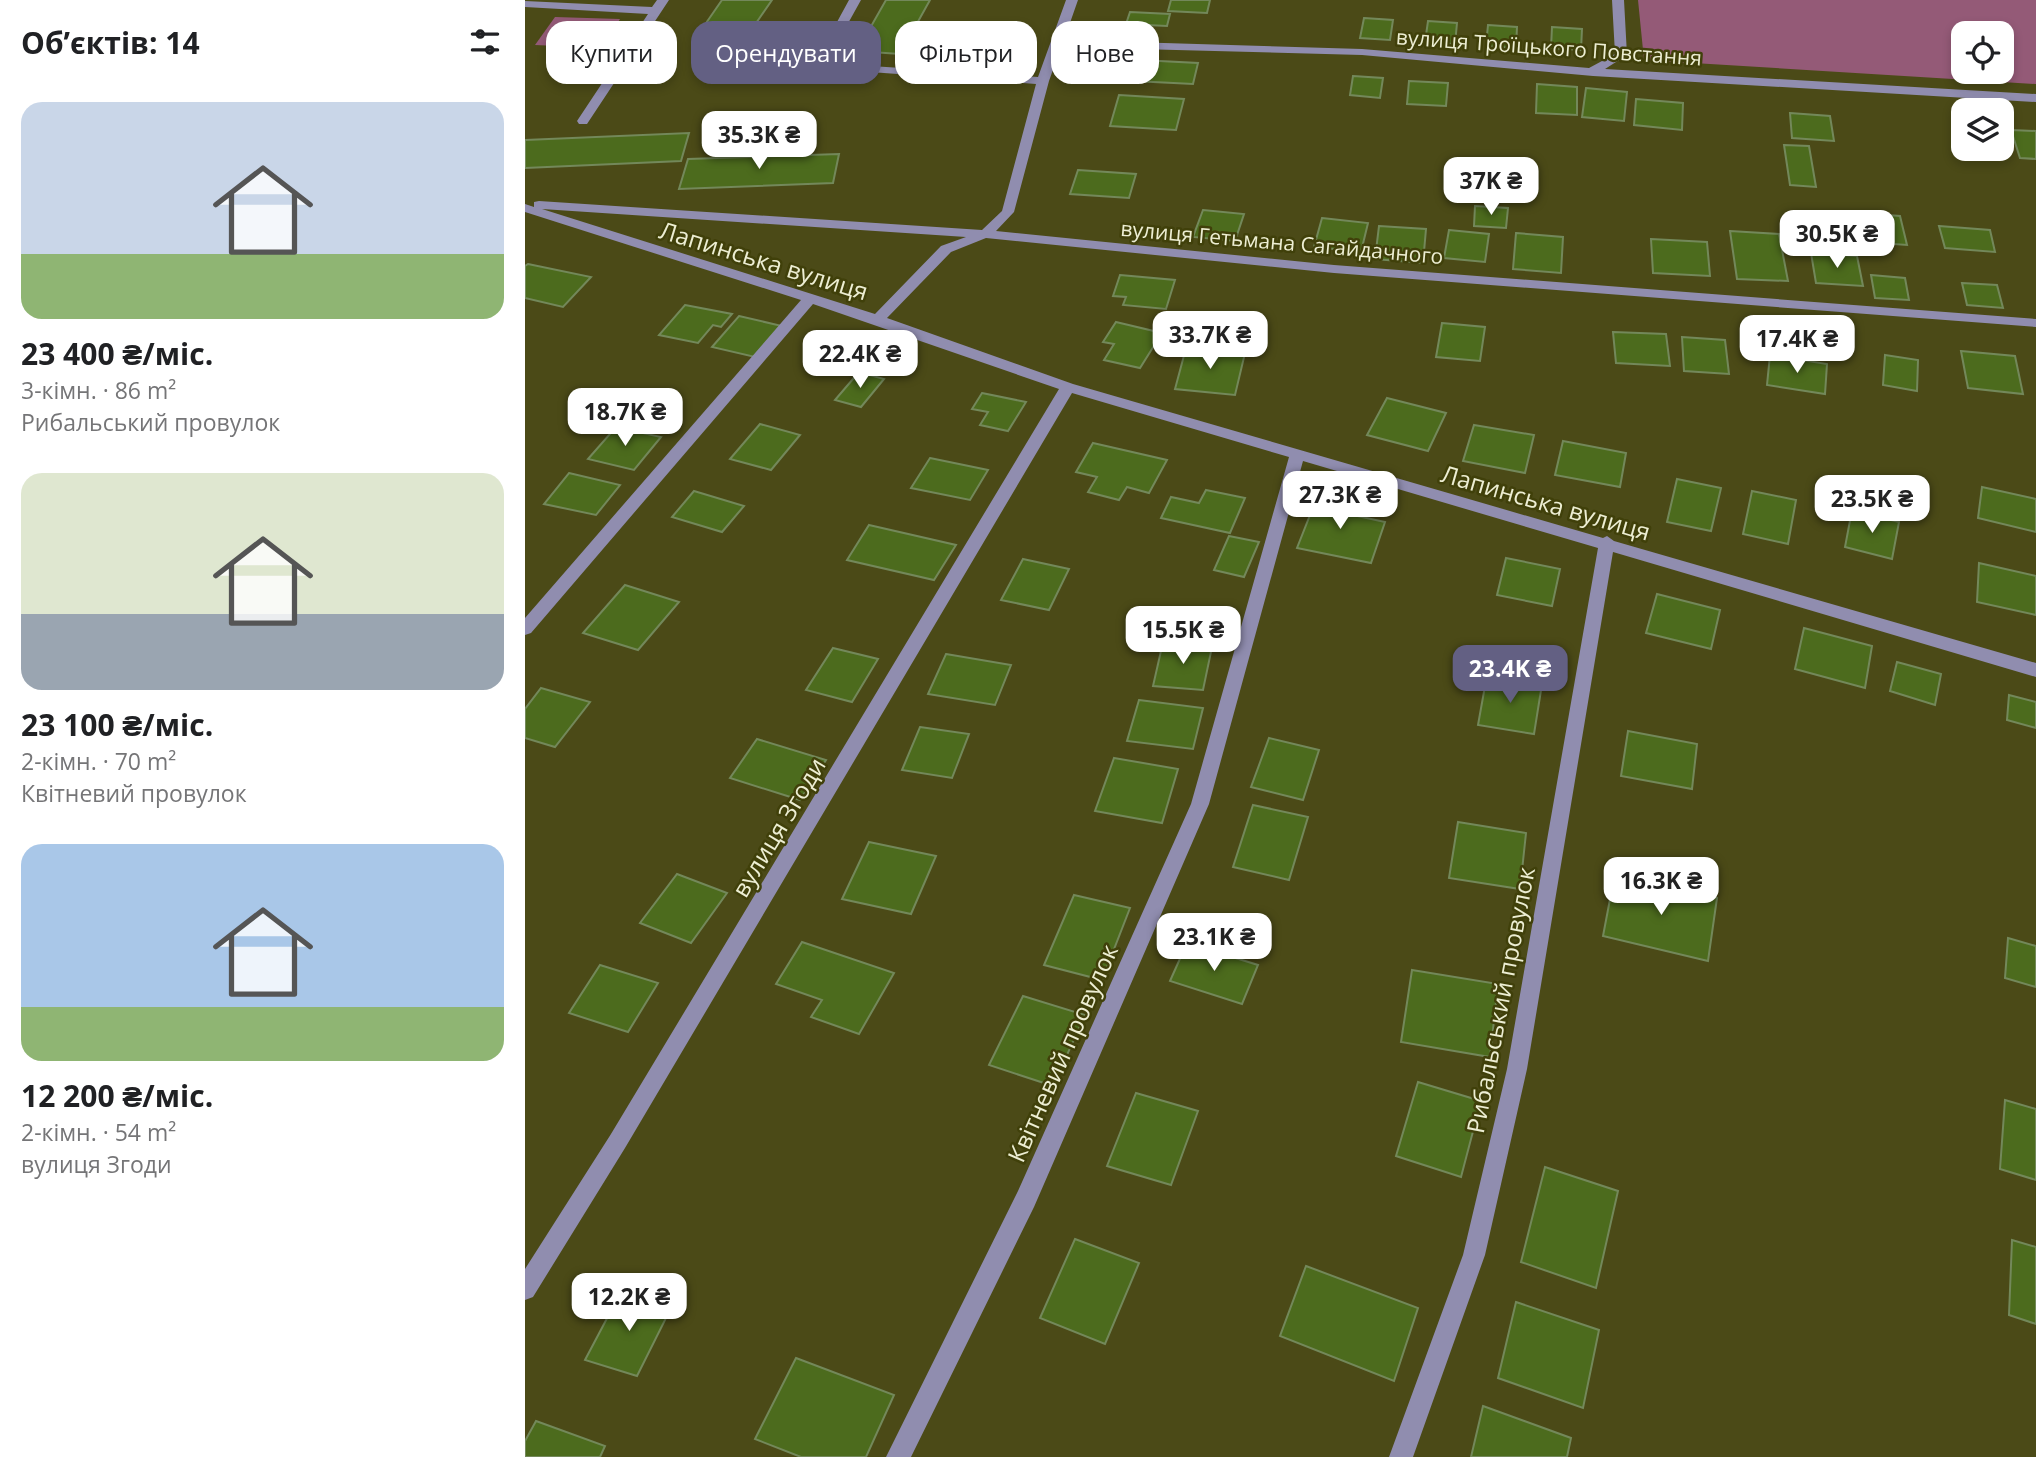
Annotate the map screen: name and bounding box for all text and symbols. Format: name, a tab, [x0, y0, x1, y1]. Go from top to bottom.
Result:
chip: Купити	[546, 21, 677, 84]
chip: Орендувати	[691, 21, 881, 84]
chip: Фільтри	[895, 21, 1037, 84]
chip: Нове	[1051, 21, 1159, 84]
map controls	[1951, 21, 2014, 161]
button: locate	[1951, 21, 2014, 84]
text: Об’єктів: 14	[21, 22, 200, 63]
street label: вулиця Троїцького Повстання	[1395, 22, 1703, 72]
icon: filters	[466, 23, 504, 61]
button: layers	[1951, 98, 2014, 161]
pin: 35.3K ₴	[694, 111, 824, 171]
text: 35.3K ₴	[718, 118, 800, 150]
icon: home	[200, 147, 326, 273]
pin: 37K ₴	[1442, 158, 1540, 217]
text: 37K ₴	[1460, 164, 1522, 196]
pin: 30.5K ₴	[1772, 210, 1902, 270]
street label: Лапинська вулиця	[656, 213, 872, 307]
street label: вулиця Гетьмана Сагайдачного	[1120, 214, 1444, 270]
text: 30.5K ₴	[1796, 217, 1878, 249]
pin: 33.7K ₴	[1145, 312, 1275, 371]
pin: 17.4K ₴	[1732, 316, 1862, 375]
text: 33.7K ₴	[1169, 318, 1251, 350]
text: 17.4K ₴	[1756, 322, 1838, 354]
pin: 22.4K ₴	[795, 330, 925, 390]
text: 23 400 ₴/міс.	[21, 333, 213, 374]
text: 22.4K ₴	[819, 337, 901, 369]
text: 3-кімн. · 86 m²	[21, 374, 176, 406]
pin: 18.7K ₴	[560, 388, 690, 448]
text: 18.7K ₴	[584, 395, 666, 427]
text: Рибальський провулок	[21, 406, 280, 438]
street label: Лапинська вулиця	[1438, 456, 1654, 548]
pin: 27.3K ₴	[1275, 472, 1405, 531]
pin: 23.5K ₴	[1807, 476, 1937, 535]
text: 27.3K ₴	[1299, 478, 1381, 510]
text: 23.5K ₴	[1831, 482, 1913, 514]
icon: home	[200, 518, 326, 644]
pin: 15.5K ₴	[1118, 606, 1248, 666]
text: 15.5K ₴	[1142, 613, 1224, 645]
pin: 23.4K ₴	[1445, 646, 1575, 705]
text: 23.4K ₴	[1469, 652, 1551, 684]
text: 23 100 ₴/міс.	[21, 704, 213, 745]
text: 2-кімн. · 70 m²	[21, 745, 176, 777]
street label: вулиця Згоди	[723, 751, 833, 903]
text: Квітневий провулок	[21, 777, 247, 809]
pin: 16.3K ₴	[1596, 858, 1726, 917]
street label: Рибальський провулок	[1458, 864, 1542, 1136]
text: 16.3K ₴	[1620, 864, 1702, 896]
icon: home	[200, 889, 326, 1015]
pin: 23.1K ₴	[1149, 914, 1279, 973]
text: 23.1K ₴	[1173, 920, 1255, 952]
street label: Квітневий провулок	[999, 938, 1125, 1167]
text: 12 200 ₴/міс.	[21, 1075, 213, 1116]
text: 2-кімн. · 54 m²	[21, 1116, 176, 1148]
text: вулиця Згоди	[21, 1148, 172, 1180]
pin: 12.2K ₴	[564, 1274, 694, 1333]
text: 12.2K ₴	[588, 1280, 670, 1312]

